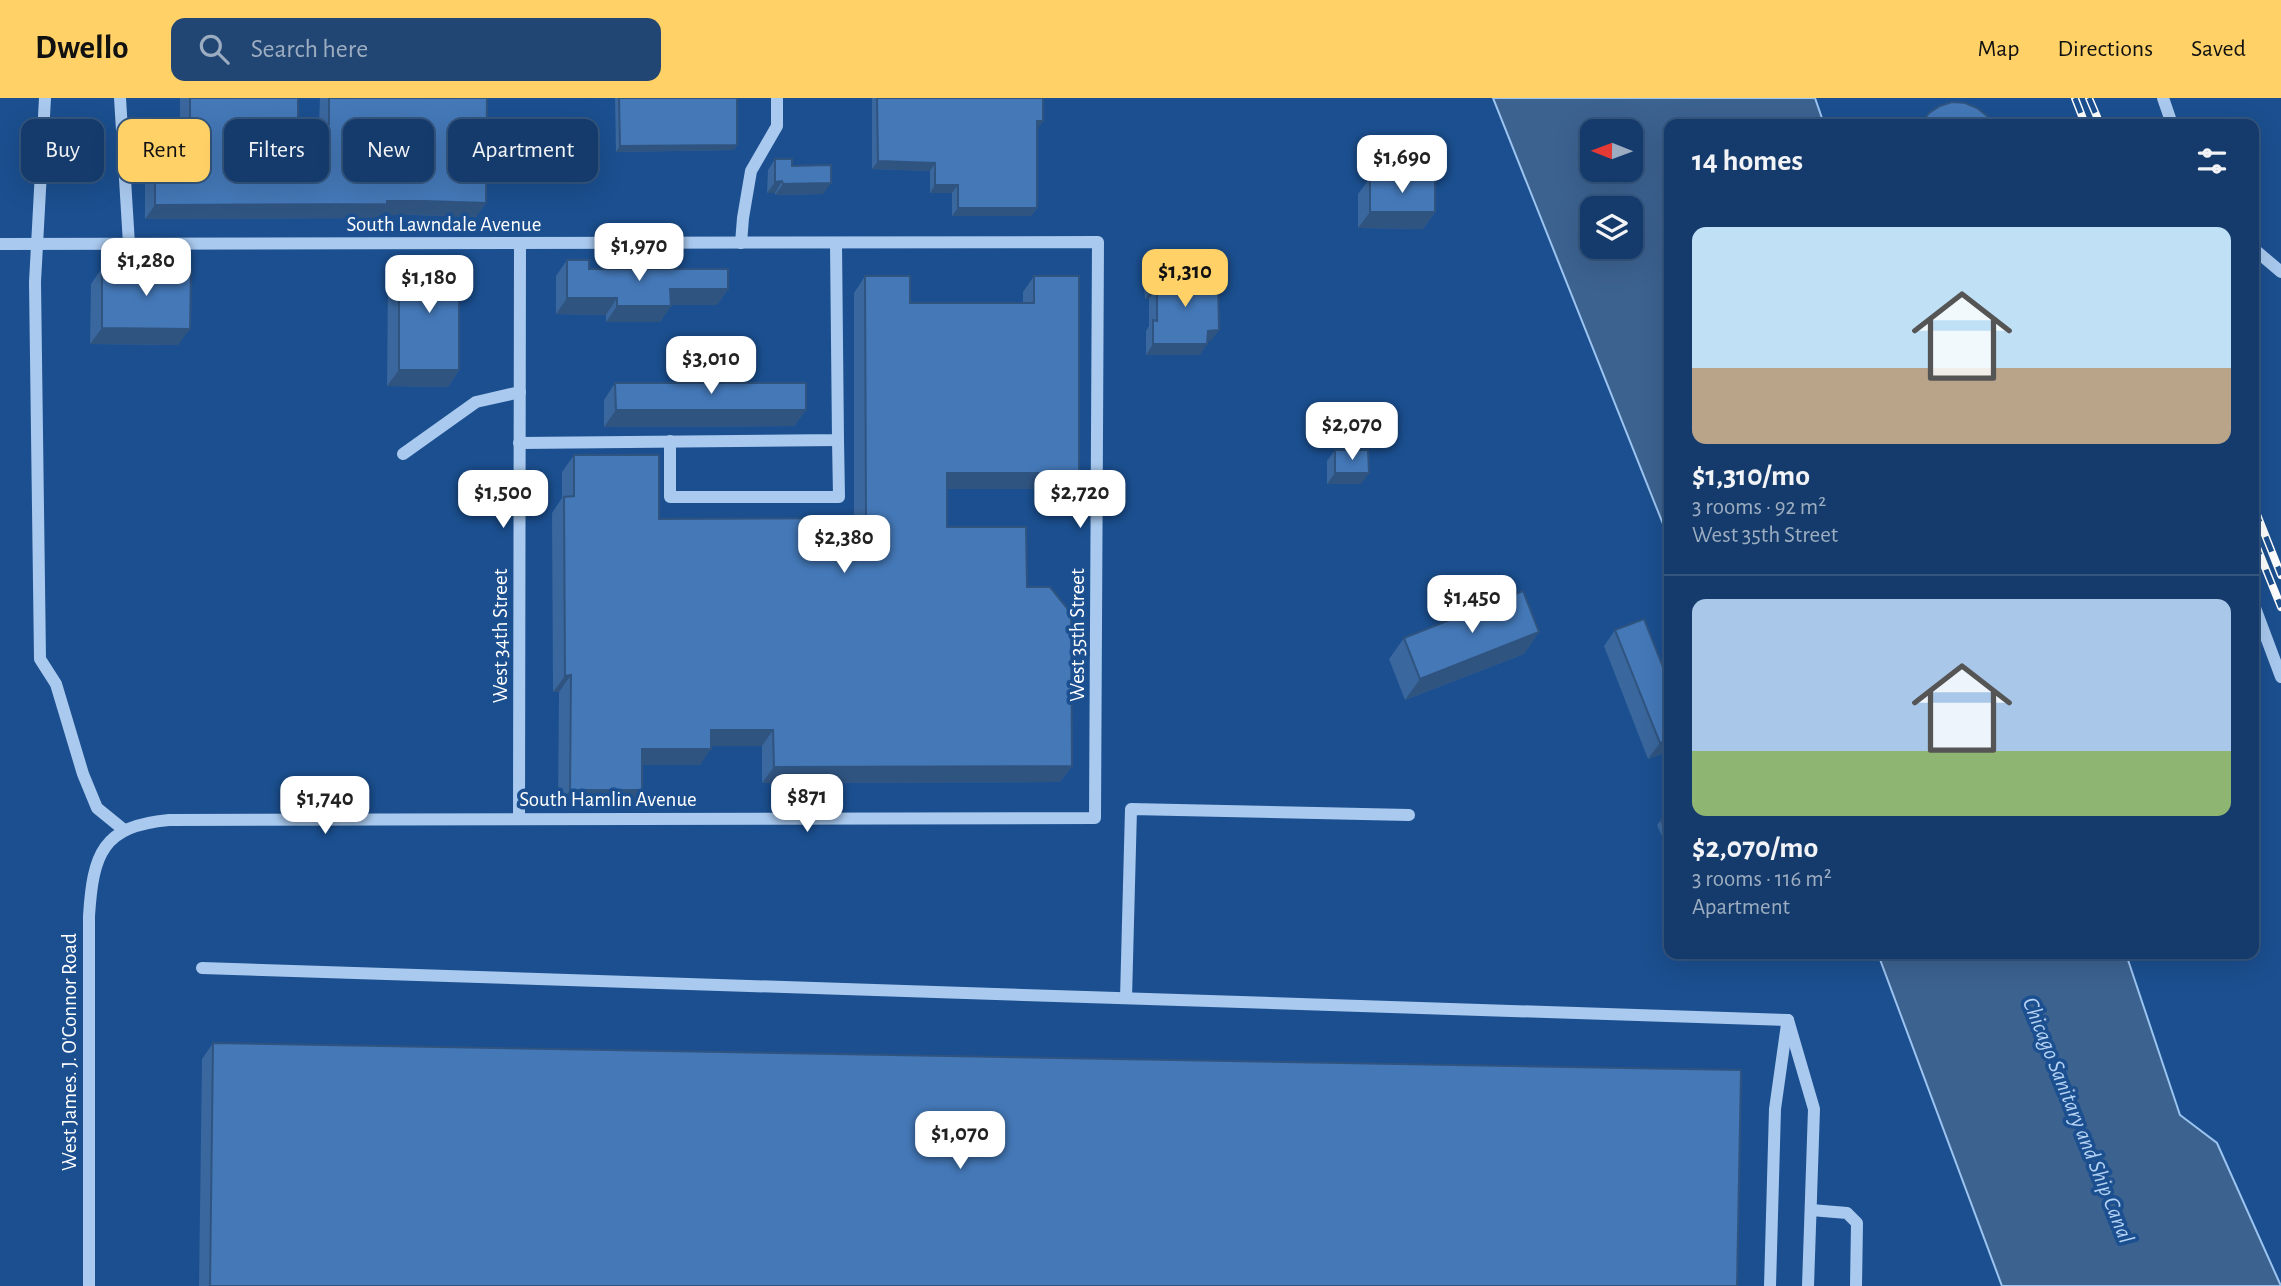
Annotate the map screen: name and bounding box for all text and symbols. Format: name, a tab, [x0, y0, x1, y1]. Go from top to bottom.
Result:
search box	[171, 18, 661, 81]
icon: search	[195, 30, 233, 68]
text: Dwello	[35, 32, 129, 65]
text: Search here	[251, 36, 368, 62]
text: Map	[1977, 37, 2019, 61]
text: Directions	[2057, 37, 2153, 61]
text: Saved	[2191, 37, 2246, 61]
chip: Buy	[21, 119, 104, 182]
chip: Rent	[118, 119, 210, 182]
chip: Filters	[224, 119, 329, 182]
chip: New	[343, 119, 434, 182]
chip: Apartment	[448, 119, 598, 182]
north arrow	[1580, 119, 1643, 182]
map controls	[1580, 119, 1643, 259]
pin: $1,690	[1345, 136, 1459, 195]
icon: filters	[2193, 142, 2231, 180]
text: $1,690	[1373, 146, 1431, 169]
text: 14 homes	[1692, 146, 1803, 176]
button: layers	[1580, 196, 1643, 259]
street label: South Lawndale Avenue	[347, 214, 541, 235]
pin: $1,970	[582, 223, 696, 283]
text: $1,970	[611, 234, 667, 257]
pin: $1,280	[89, 238, 203, 298]
text: $1,280	[117, 249, 175, 272]
pin: $1,310	[1128, 250, 1242, 309]
pin: $1,180	[372, 256, 486, 315]
text: $1,310	[1158, 260, 1212, 283]
text: $1,180	[401, 266, 457, 289]
icon: home	[1899, 273, 2025, 399]
pin: $3,010	[654, 336, 768, 396]
text: $3,010	[682, 347, 740, 370]
pin: $2,070	[1295, 402, 1409, 462]
text: $2,070	[1322, 413, 1382, 436]
text: $1,310/mo	[1692, 461, 1810, 491]
pin: $1,500	[446, 470, 560, 530]
pin: $2,720	[1023, 470, 1137, 530]
text: $1,500	[474, 481, 532, 504]
text: $2,720	[1050, 481, 1110, 504]
text: 3 rooms · 92 m²	[1692, 496, 1826, 519]
pin: $2,380	[787, 516, 901, 575]
text: West 35th Street	[1692, 524, 1838, 547]
text: $2,380	[814, 526, 874, 549]
street label: West 34th Street	[490, 568, 511, 703]
street label: West 35th Street	[1067, 568, 1088, 702]
pin: $1,450	[1415, 575, 1529, 635]
text: $1,450	[1443, 586, 1501, 609]
icon: home	[1899, 645, 2025, 771]
pin: $871	[766, 774, 848, 834]
pin: $1,740	[268, 776, 382, 836]
text: $871	[787, 785, 827, 808]
text: $1,740	[296, 787, 354, 810]
street label: South Hamlin Avenue	[519, 789, 697, 810]
text: $2,070/mo	[1692, 833, 1818, 863]
text: 3 rooms · 116 m²	[1692, 868, 1832, 891]
text: Apartment	[1692, 896, 1790, 919]
street label: West James. J. O'Connor Road	[59, 933, 80, 1171]
water label: Chicago Sanitary and Ship Canal	[2018, 994, 2138, 1247]
pin: $1,070	[903, 1112, 1017, 1171]
text: $1,070	[931, 1122, 989, 1145]

